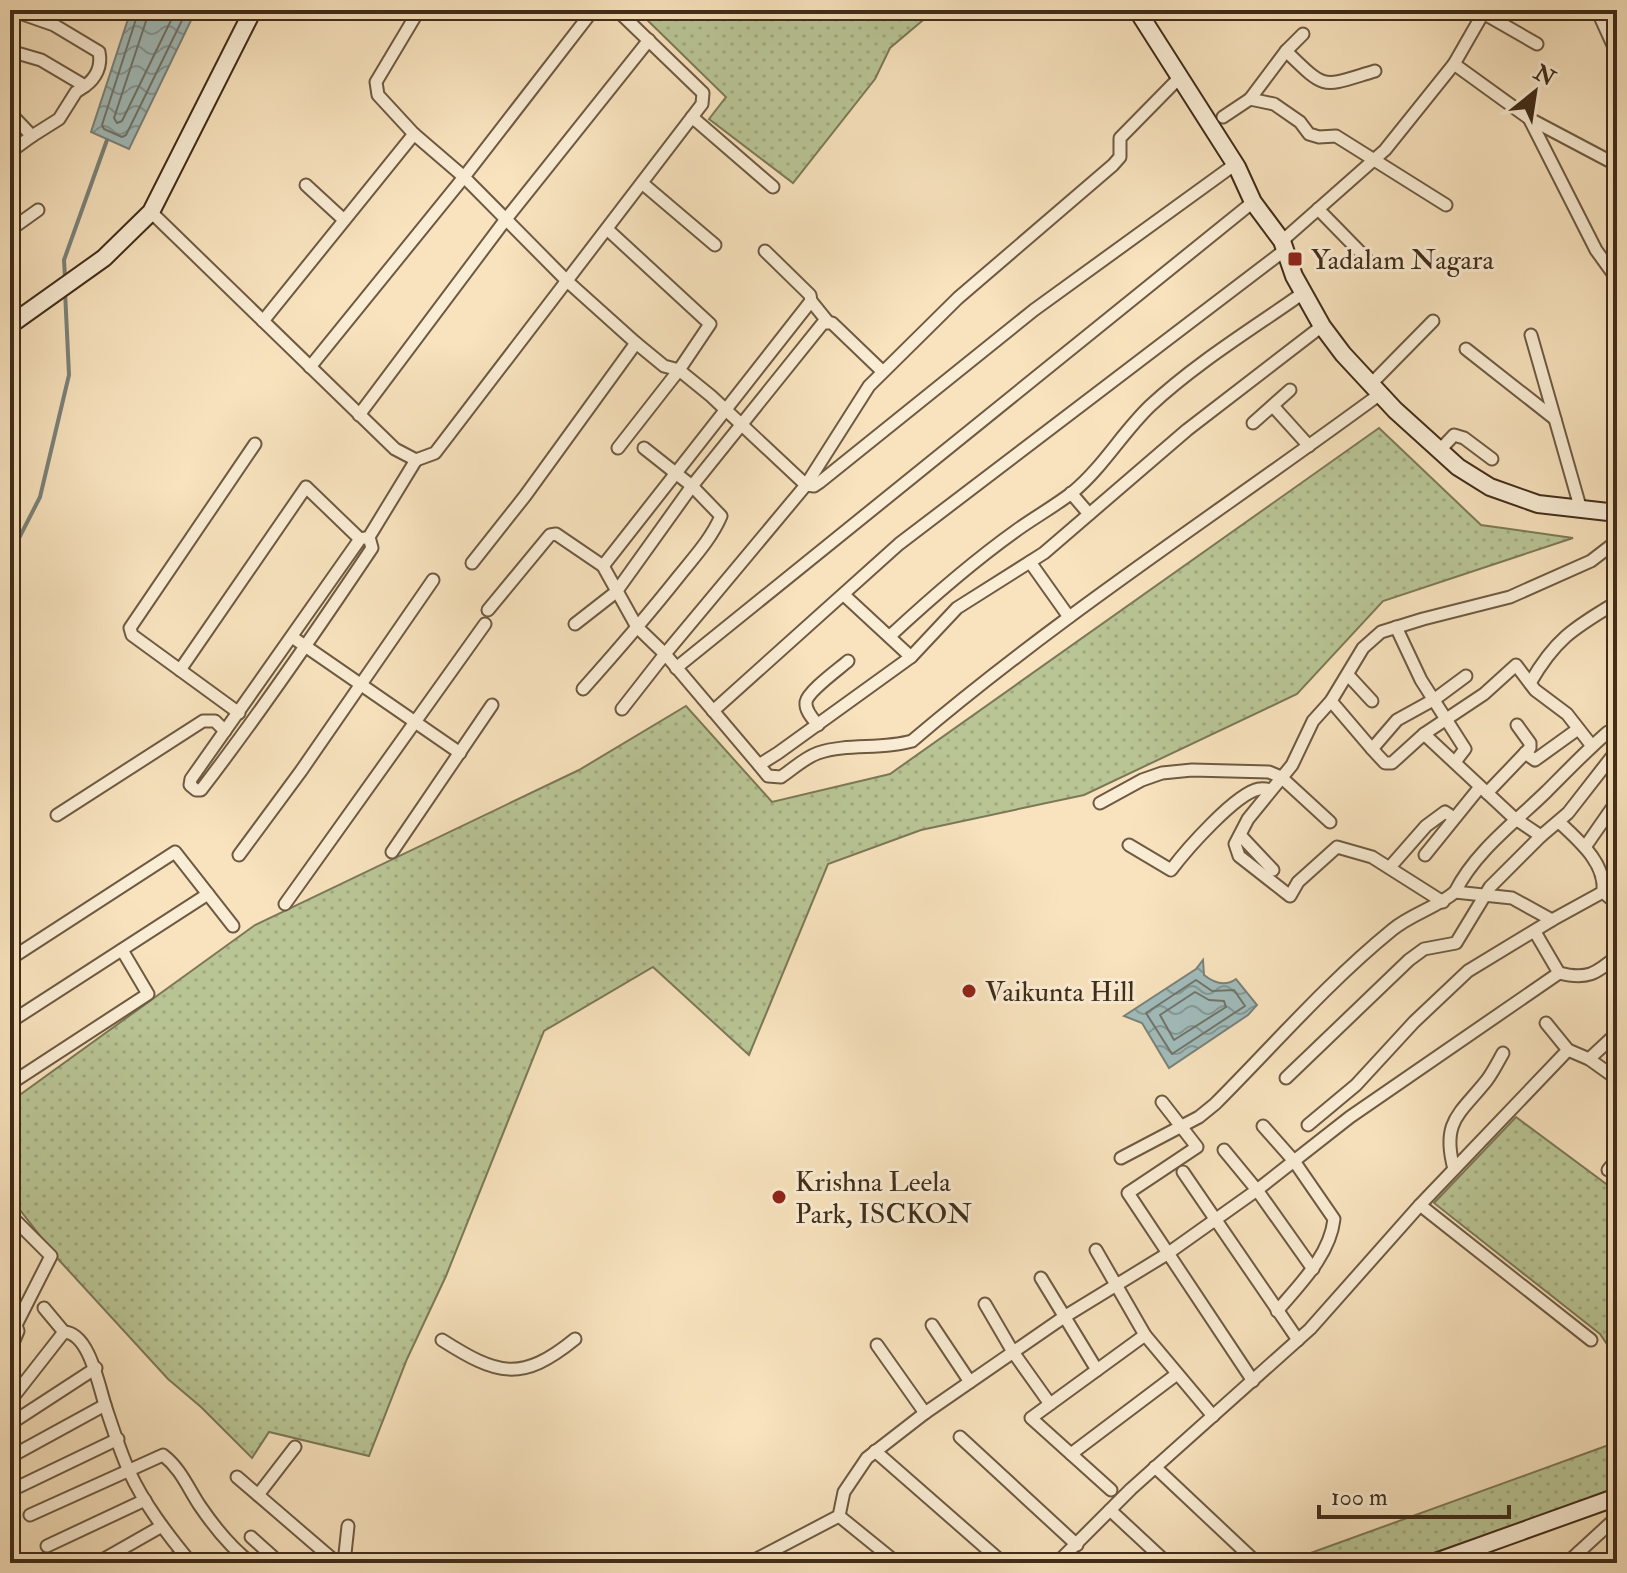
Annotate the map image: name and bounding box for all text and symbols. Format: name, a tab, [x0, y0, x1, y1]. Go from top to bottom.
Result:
north arrow	[1495, 52, 1575, 132]
text: N	[1528, 58, 1560, 93]
place label: Yadalam Nagara	[1311, 243, 1494, 278]
marker: Yadalam Nagara	[1286, 250, 1304, 268]
place label: Vaikunta Hill	[985, 975, 1135, 1010]
marker: Vaikunta Hill	[960, 982, 978, 1000]
place label: Krishna Leela Park, ISCKON	[795, 1165, 972, 1232]
marker: Krishna Leela Park, ISCKON	[770, 1188, 788, 1206]
scale bar	[1319, 1469, 1509, 1519]
text: 100 m	[1331, 1482, 1388, 1513]

